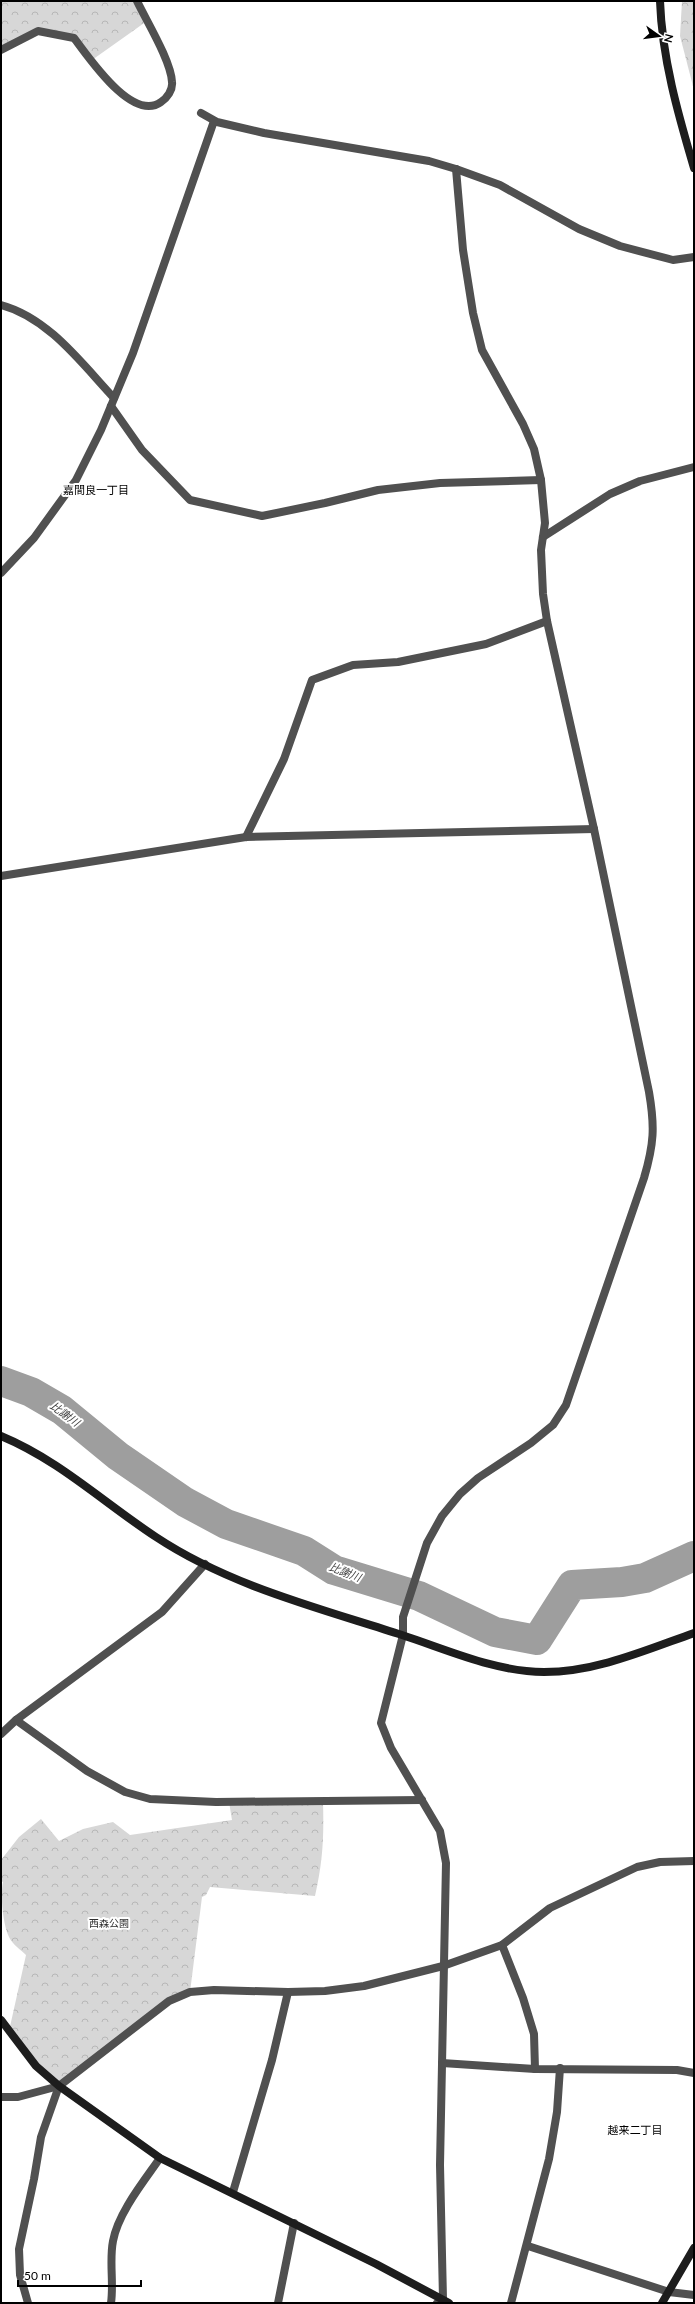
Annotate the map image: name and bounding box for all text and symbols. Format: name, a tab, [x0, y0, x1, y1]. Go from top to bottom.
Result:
north arrow	[639, 16, 679, 56]
text: N	[662, 33, 677, 44]
district label: 嘉間良一丁目	[63, 483, 129, 496]
water label: 比謝川	[48, 1399, 83, 1429]
water label: 比謝川	[327, 1560, 364, 1584]
park label: 西森公園	[89, 1917, 129, 1929]
district label: 越来二丁目	[608, 2123, 663, 2136]
scale bar	[18, 2262, 141, 2288]
text: 50 m	[24, 2268, 51, 2283]

